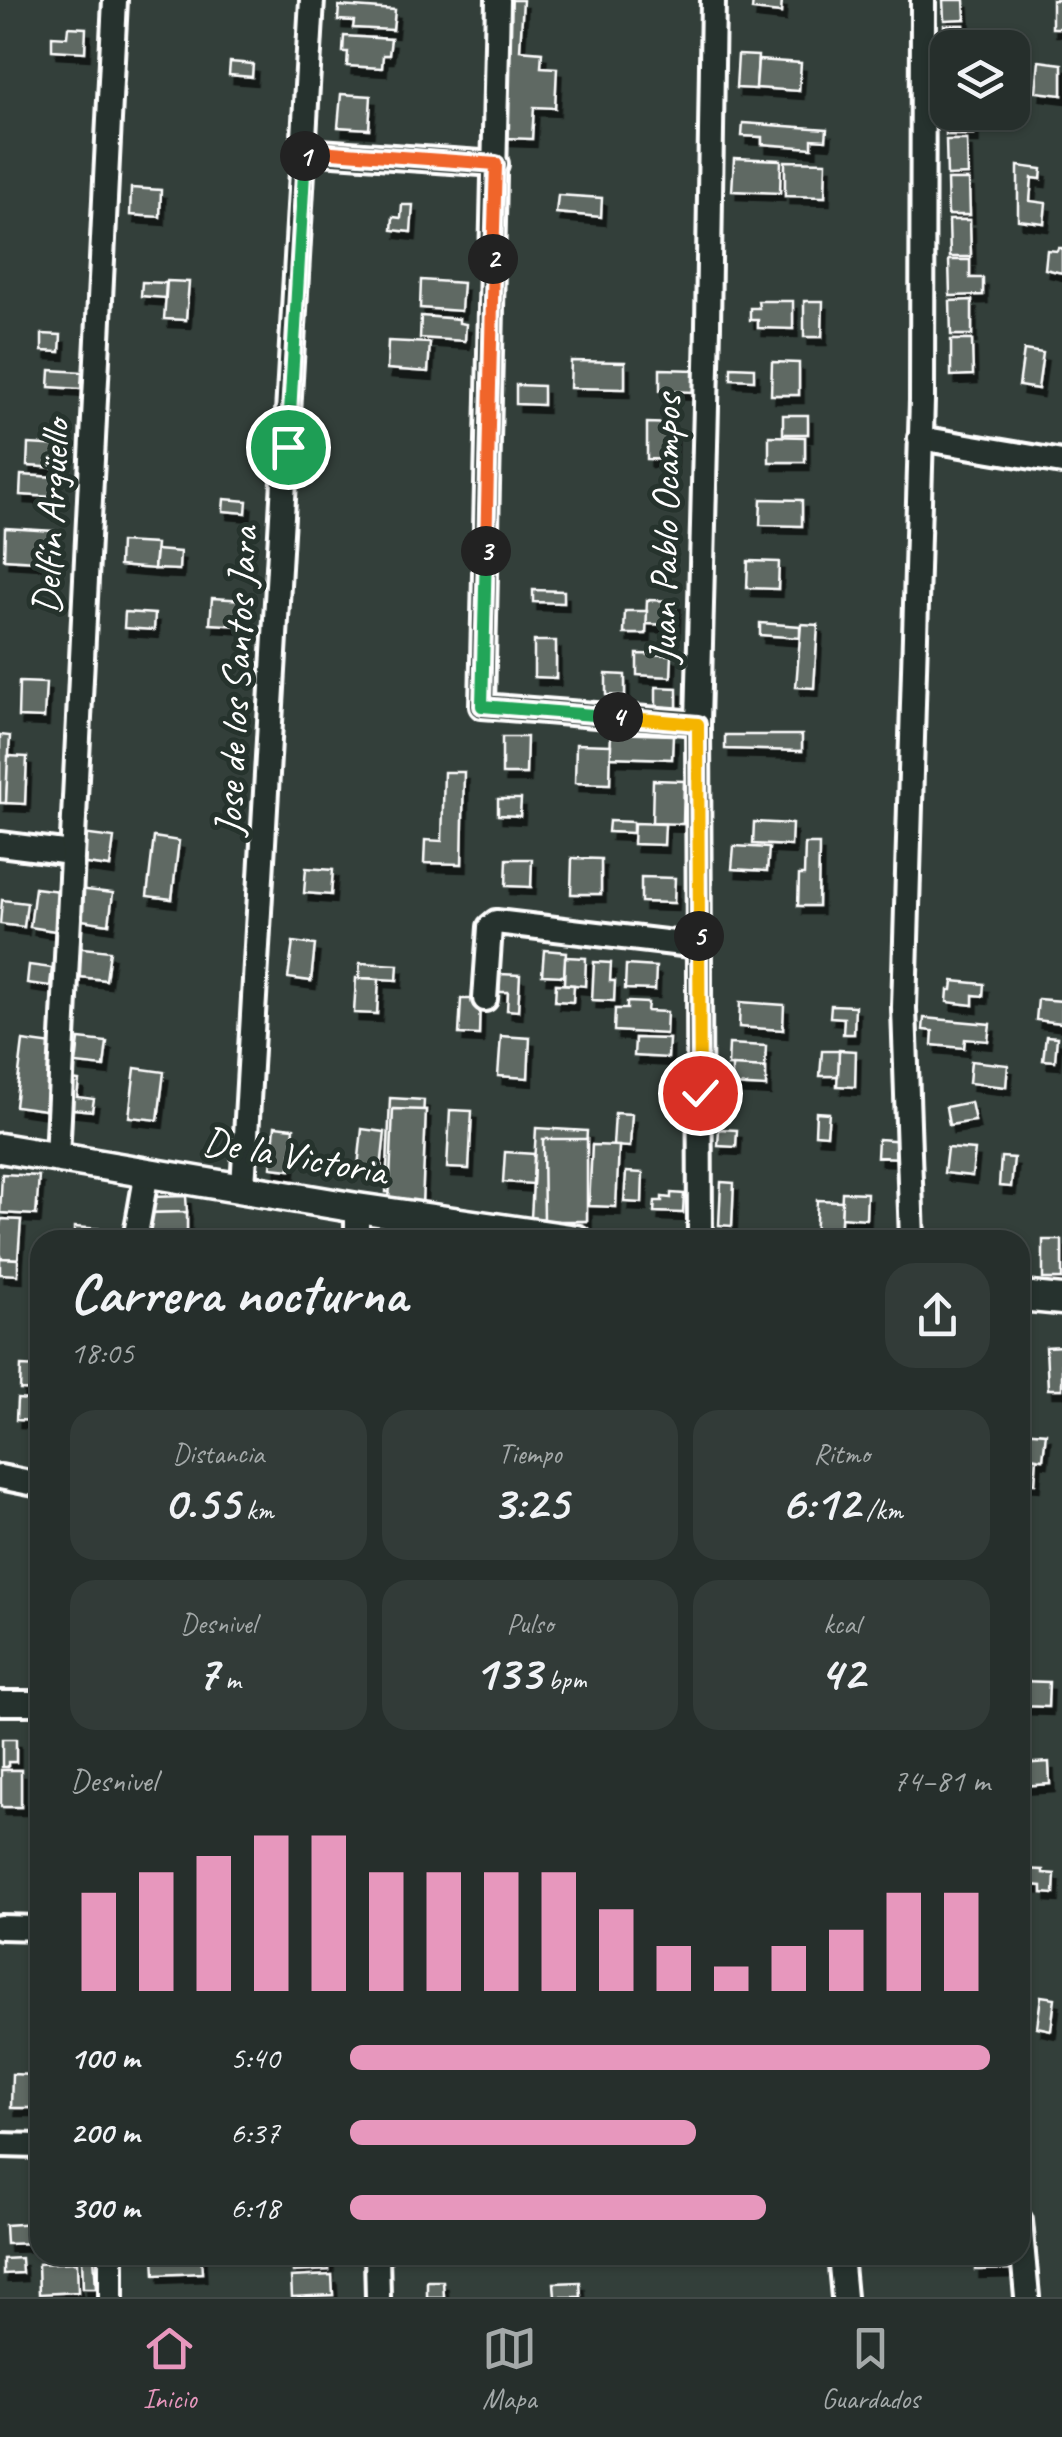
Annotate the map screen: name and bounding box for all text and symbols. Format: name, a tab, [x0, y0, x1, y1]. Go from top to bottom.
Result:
map controls	[930, 30, 1030, 130]
button: layers	[930, 30, 1030, 130]
pin: 1	[280, 131, 330, 181]
text: 1	[299, 138, 311, 173]
pin: 2	[468, 234, 518, 284]
text: 2	[487, 241, 499, 276]
street label: Juan Pablo Ocampos	[638, 391, 692, 666]
pin	[246, 405, 331, 490]
street label: Delfín Argüello	[21, 414, 81, 616]
icon: arrive	[261, 420, 316, 475]
street label: Jose de los Santos Jara	[203, 523, 269, 839]
pin: 3	[461, 526, 511, 576]
text: 3	[480, 533, 492, 568]
pin: 4	[593, 692, 643, 742]
text: 4	[612, 699, 624, 734]
pin: 5	[674, 911, 724, 961]
text: 5	[693, 918, 705, 953]
pin	[658, 1051, 743, 1136]
icon: check	[673, 1066, 728, 1121]
street label: De la Victoria	[199, 1115, 394, 1197]
text: Carrera nocturna	[70, 1259, 407, 1329]
button: share	[885, 1263, 990, 1368]
text: 18:05	[70, 1332, 134, 1373]
text: Distancia	[172, 1436, 264, 1471]
text: Tiempo	[498, 1436, 562, 1471]
text: Ritmo	[813, 1436, 870, 1471]
text: 0.55	[163, 1471, 239, 1534]
text: 3:25	[492, 1471, 568, 1534]
text: 6:12	[781, 1471, 859, 1534]
text: km	[239, 1492, 273, 1527]
text: /km	[859, 1492, 903, 1527]
text: Desnivel	[180, 1606, 256, 1641]
text: Pulso	[507, 1606, 553, 1641]
text: kcal	[823, 1606, 860, 1641]
text: 7	[196, 1641, 218, 1704]
text: 133	[474, 1641, 541, 1704]
text: 42	[819, 1641, 864, 1704]
text: m	[218, 1662, 241, 1697]
text: bpm	[541, 1662, 586, 1697]
text: Desnivel	[70, 1760, 157, 1801]
text: 74–81 m	[892, 1760, 990, 1801]
text: 100 m	[70, 2037, 139, 2078]
text: 5:40	[230, 2037, 280, 2078]
text: 200 m	[70, 2112, 139, 2153]
text: 6:37	[230, 2112, 280, 2153]
text: 300 m	[70, 2187, 139, 2228]
text: 6:18	[230, 2187, 280, 2228]
tab: Inicio	[142, 2321, 197, 2416]
tab: Mapa	[482, 2321, 537, 2416]
tab: Guardados	[821, 2321, 920, 2416]

